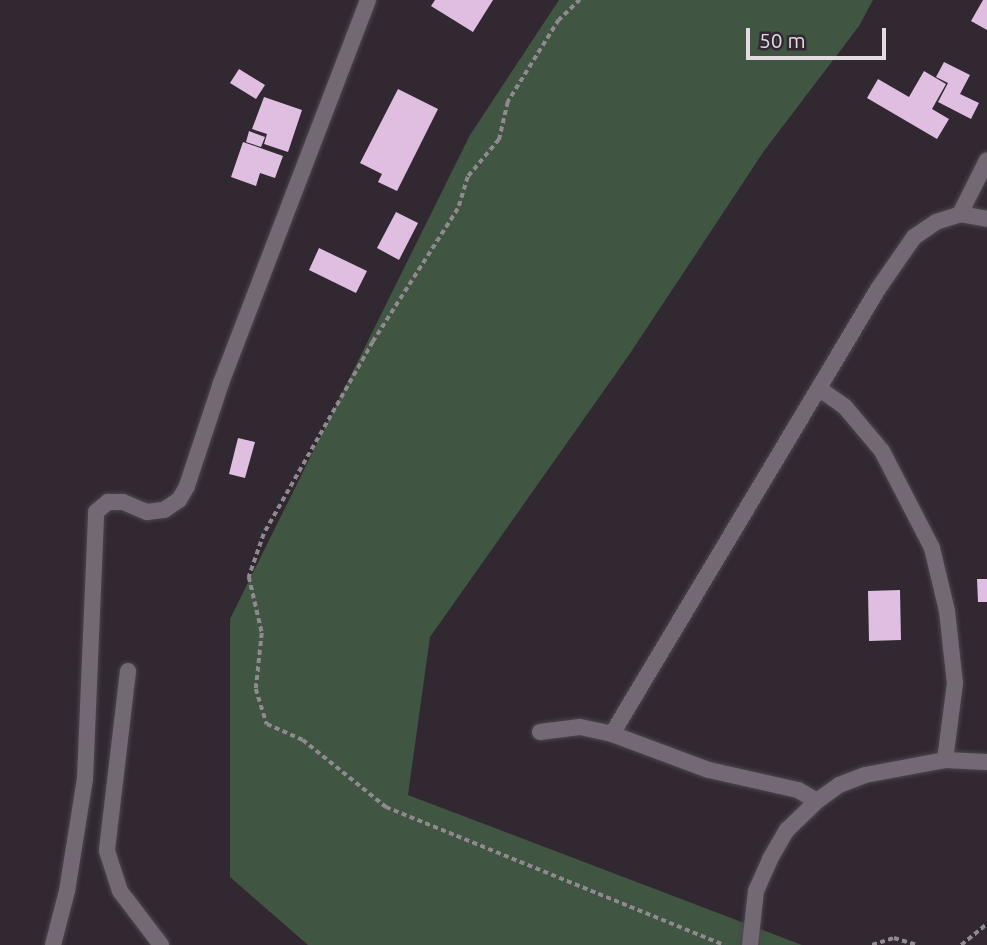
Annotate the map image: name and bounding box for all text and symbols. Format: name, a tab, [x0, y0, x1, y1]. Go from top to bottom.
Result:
scale bar	[749, 14, 889, 58]
text: 50 m	[759, 28, 806, 52]

